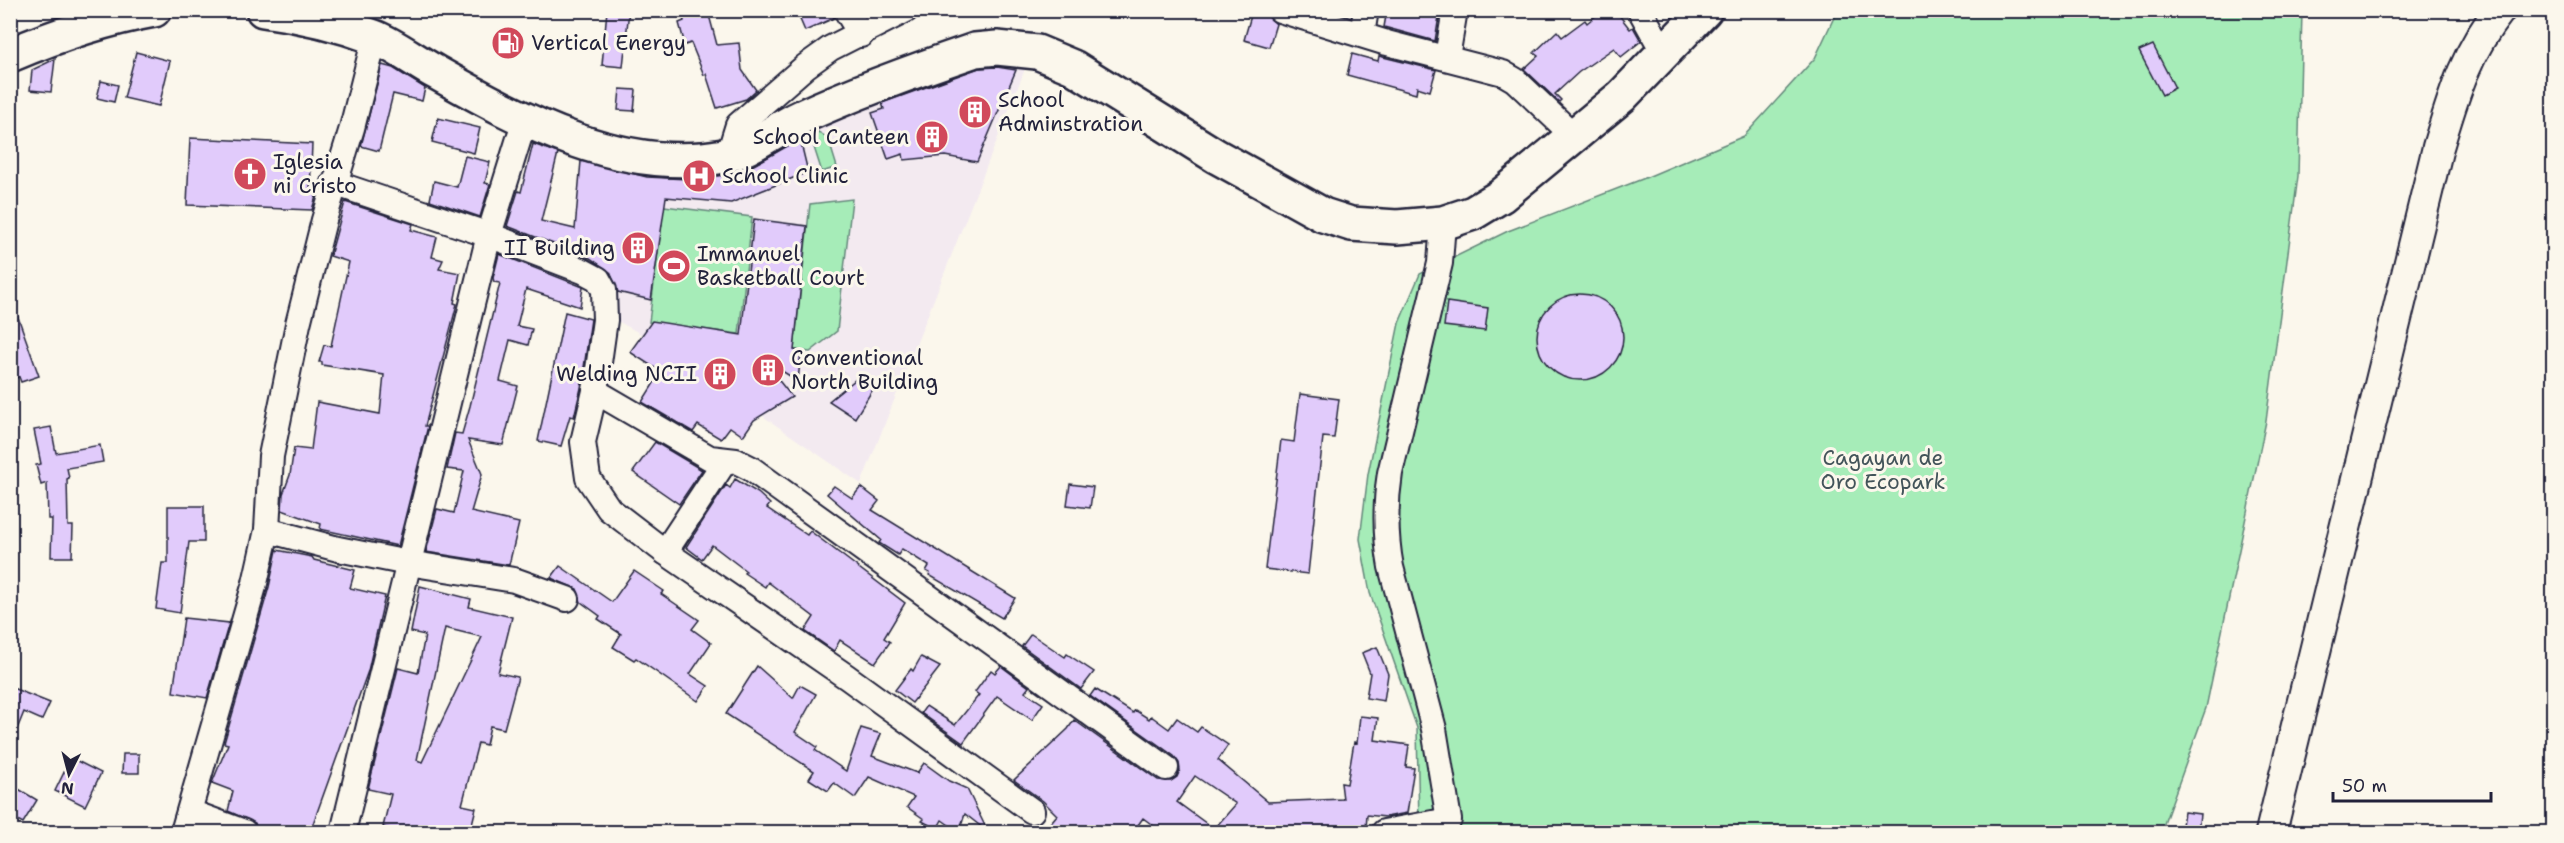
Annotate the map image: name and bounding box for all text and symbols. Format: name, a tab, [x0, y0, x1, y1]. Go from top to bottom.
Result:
fuel station icon: Vertical Energy	[490, 25, 526, 61]
place label: Vertical Energy	[531, 29, 686, 57]
place label: School Adminstration	[998, 86, 1143, 138]
building icon: School Adminstration	[957, 94, 993, 130]
building icon: School Canteen	[914, 119, 950, 155]
place label: School Canteen	[753, 123, 909, 151]
place label: Iglesia ni Cristo	[273, 148, 357, 200]
church icon: Iglesia ni Cristo	[232, 156, 268, 192]
hospital icon: School Clinic	[681, 158, 717, 194]
place label: School Clinic	[722, 162, 849, 190]
building icon: II Building	[620, 230, 656, 266]
place label: II Building	[504, 234, 615, 262]
place label: Immanuel Basketball Court	[697, 240, 865, 292]
sports icon: Immanuel Basketball Court	[656, 248, 692, 284]
place label: Conventional North Building	[791, 344, 938, 396]
building icon: Conventional North Building	[750, 352, 786, 388]
building icon: Welding NCII	[702, 356, 738, 392]
place label: Welding NCII	[556, 360, 697, 388]
park label: Cagayan de Oro Ecopark	[1821, 444, 1945, 496]
north arrow	[39, 744, 99, 804]
scale bar	[2333, 765, 2490, 803]
text: 50 m	[2342, 774, 2387, 798]
text: N	[60, 777, 75, 800]

